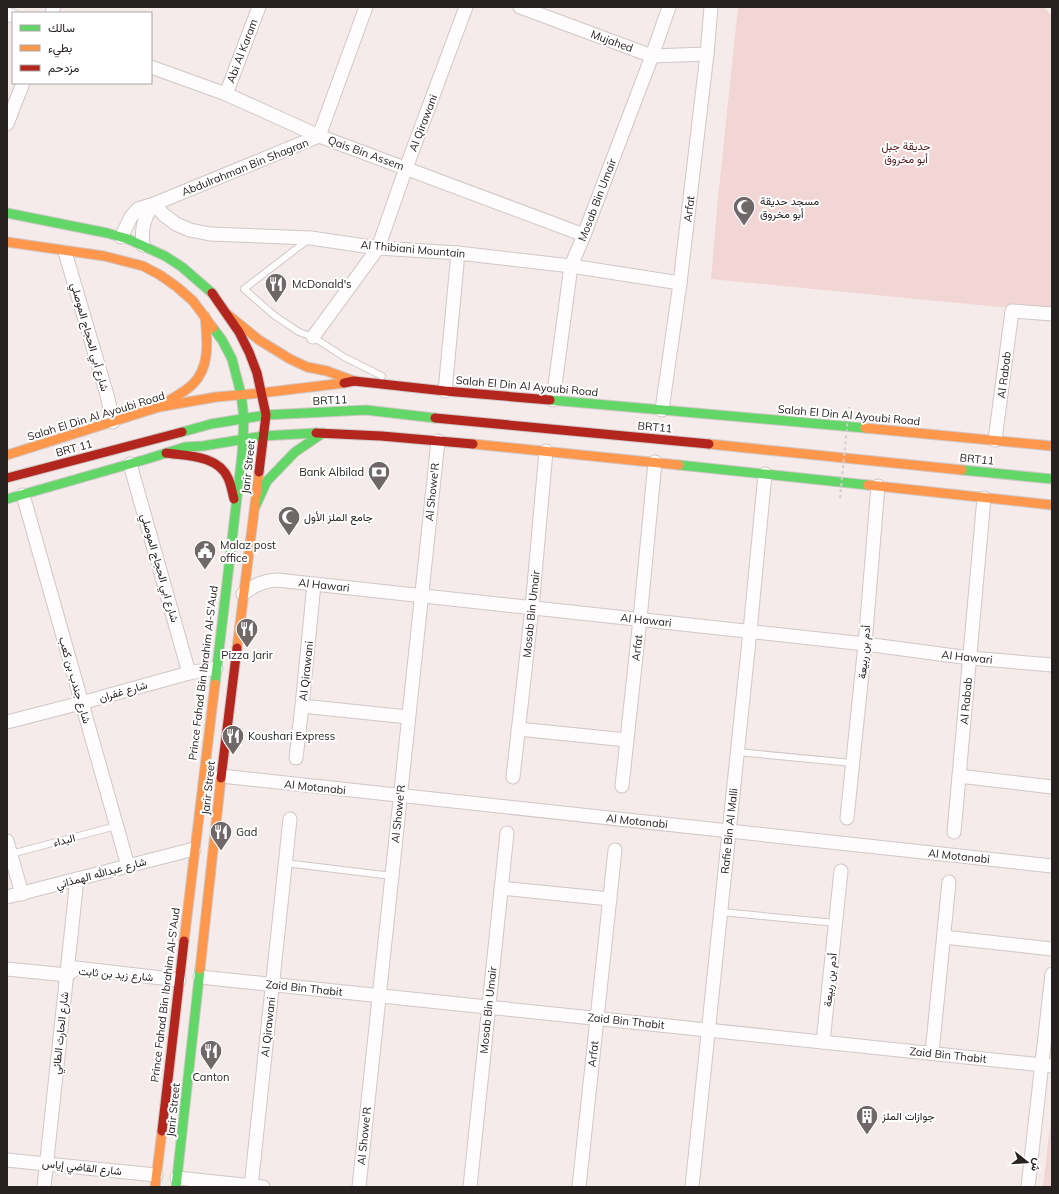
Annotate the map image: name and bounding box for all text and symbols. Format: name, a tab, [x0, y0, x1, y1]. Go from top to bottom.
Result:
legend	[12, 12, 152, 84]
street label: Abi Al Karam	[223, 17, 261, 85]
text: سالك	[48, 20, 75, 35]
street label: Mujahed	[589, 27, 635, 55]
text: بطيء	[48, 40, 72, 58]
text: مزدحم	[48, 60, 79, 76]
street label: Al Qirawani	[406, 92, 440, 154]
street label: Qais Bin Assem	[326, 133, 406, 173]
street label: Abdulrahman Bin Shagran	[179, 135, 311, 199]
park label: حديقة جبل أبو مخروق	[881, 139, 931, 166]
street label: Mosab Bin Umair	[575, 157, 619, 243]
mosque icon: مسجد حديقة أبو مخروق	[731, 194, 757, 227]
place label: مسجد حديقة أبو مخروق	[760, 194, 819, 221]
street label: Arfat	[680, 195, 698, 223]
street label: Al Thibiani Mountain	[360, 237, 466, 261]
restaurant icon: McDonald's	[263, 271, 289, 304]
place label: McDonald's	[292, 277, 352, 291]
street label: شارع أبي الحجاج الموصلي	[65, 281, 112, 394]
street label: Al Rabab	[994, 350, 1014, 399]
street label: Salah El Din Al Ayoubi Road	[455, 373, 599, 399]
street label: Salah El Din Al Ayoubi Road	[26, 388, 166, 444]
street label: BRT11	[312, 392, 348, 408]
street label: Salah El Din Al Ayoubi Road	[777, 402, 921, 428]
street label: BRT11	[637, 419, 673, 435]
street label: BRT 11	[54, 436, 94, 460]
street label: Jarir Street	[238, 439, 258, 495]
street label: BRT11	[959, 450, 995, 468]
bank icon: Bank Albilad	[366, 459, 392, 492]
street label: Al Showe'R	[422, 462, 442, 522]
place label: Bank Albilad	[299, 465, 364, 479]
mosque icon: جامع الملز الأول	[276, 504, 302, 537]
place label: جامع الملز الأول	[304, 510, 373, 525]
street label: شارع ابي الحجاج الموصلي	[135, 512, 182, 625]
public building icon: Malaz post office	[192, 538, 218, 571]
place label: Malaz post office	[220, 538, 276, 565]
street label: Mosab Bin Umair	[519, 570, 543, 658]
street label: Al Hawari	[298, 575, 350, 595]
street label: Prince Fahad Bin Ibrahim Al-S'Aud	[185, 585, 221, 761]
street label: Al Hawari	[620, 610, 672, 630]
restaurant icon: Pizza Jarir	[234, 616, 260, 649]
street label: أدم بن ربيعة	[855, 624, 874, 680]
street label: Arfat	[629, 634, 645, 662]
street label: شارع جندب بن كعب	[55, 635, 94, 726]
street label: Al Qirawani	[296, 640, 316, 702]
street label: Al Hawari	[941, 647, 993, 667]
place label: Pizza Jarir	[221, 648, 273, 662]
street label: Al Rabab	[957, 676, 975, 725]
street label: شارع غفران	[97, 677, 149, 706]
restaurant icon: Koushari Express	[220, 723, 246, 756]
place label: Koushari Express	[248, 729, 335, 743]
street label: Jarir Street	[198, 760, 218, 816]
street label: Al Motanabi	[283, 777, 347, 797]
street label: Al Showe'R	[388, 784, 408, 844]
street label: Rafie Bin Al Malli	[718, 787, 740, 875]
street label: Al Motanabi	[605, 811, 669, 831]
restaurant icon: Gad	[208, 819, 234, 852]
place label: Gad	[236, 825, 257, 839]
street label: البداء	[51, 830, 77, 850]
street label: Al Motanabi	[927, 846, 991, 866]
street label: شارع عبدالله الهمذاني	[54, 854, 149, 895]
street label: Prince Fahad Bin Ibrahim Al-S'Aud	[147, 907, 183, 1083]
street label: أدم بن ربيعة	[820, 952, 841, 1008]
street label: شارع زيد بن ثابت	[78, 964, 154, 985]
street label: Mosab Bin Umair	[476, 966, 500, 1054]
street label: Zaid Bin Thabit	[265, 977, 343, 999]
street label: شارع الحارث الطائي	[49, 991, 74, 1075]
street label: Al Qirawani	[258, 996, 278, 1058]
street label: Zaid Bin Thabit	[587, 1010, 665, 1032]
restaurant icon: Canton	[198, 1038, 224, 1071]
street label: Arfat	[585, 1040, 601, 1068]
street label: Zaid Bin Thabit	[909, 1044, 987, 1066]
place label: Canton	[193, 1070, 229, 1084]
street label: Jarir Street	[163, 1082, 183, 1138]
building icon: جوازات الملز	[854, 1103, 880, 1136]
street label: Al Showe'R	[354, 1106, 374, 1166]
place label: جوازات الملز	[881, 1109, 935, 1123]
north arrow	[1007, 1142, 1047, 1182]
street label: شارع القاضي إياس	[41, 1156, 123, 1181]
text: ش	[1028, 1157, 1045, 1173]

